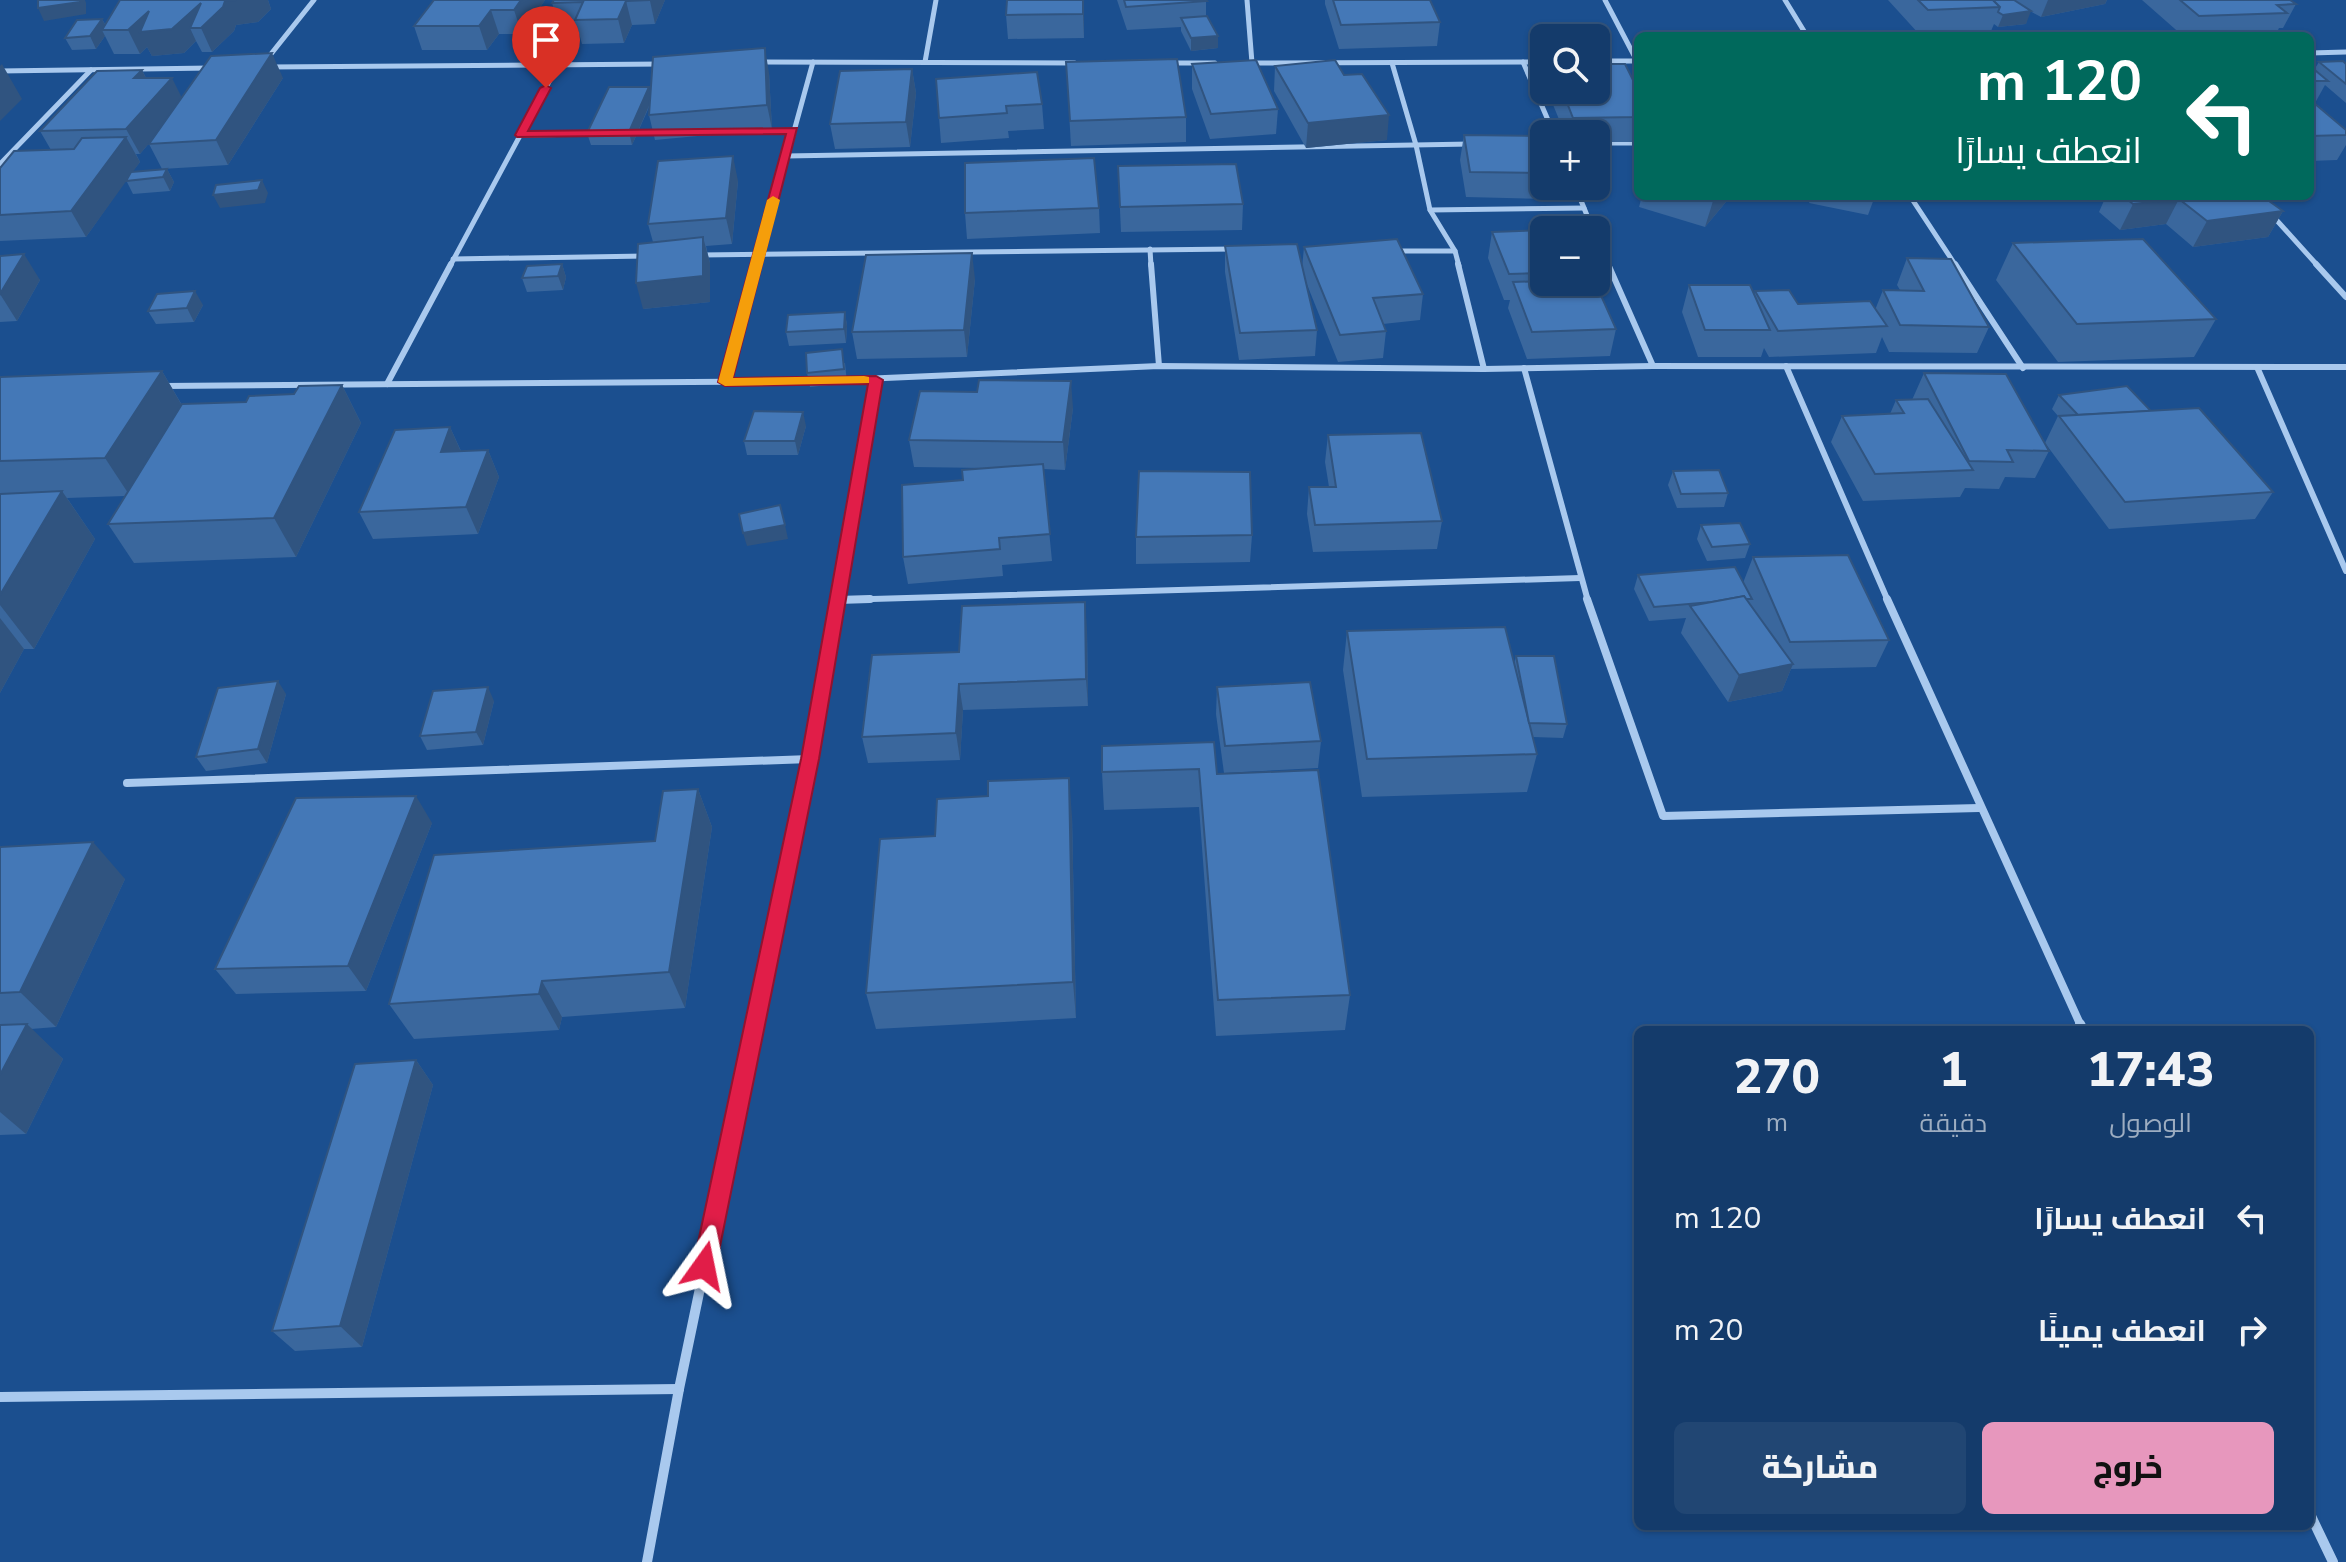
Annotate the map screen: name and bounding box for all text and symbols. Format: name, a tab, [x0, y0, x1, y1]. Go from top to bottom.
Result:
pin	[512, 6, 580, 88]
icon: arrive	[524, 18, 568, 62]
map controls	[1530, 24, 1610, 296]
button: search	[1530, 24, 1610, 104]
text: 120 m	[1977, 43, 2142, 120]
icon: left	[2170, 64, 2274, 168]
button: +	[1530, 120, 1610, 200]
text: انعطف يسارًا	[1955, 127, 2142, 176]
button: −	[1530, 216, 1610, 296]
text: 1	[1939, 1037, 1968, 1103]
text: 17:43	[2087, 1037, 2214, 1103]
text: 270	[1734, 1044, 1820, 1110]
text: m	[1766, 1105, 1788, 1140]
text: دقيقة	[1920, 1106, 1987, 1141]
text: الوصول	[2109, 1106, 2192, 1141]
icon: left	[2230, 1196, 2274, 1240]
text: 120 m	[1674, 1198, 1761, 1239]
text: انعطف يسارًا	[2034, 1199, 2206, 1240]
position arrow	[662, 1224, 746, 1308]
icon: right	[2230, 1308, 2274, 1352]
text: 20 m	[1674, 1310, 1743, 1351]
text: انعطف يمينًا	[2038, 1311, 2206, 1352]
button: مشاركة	[1674, 1422, 1966, 1514]
button: خروج	[1982, 1422, 2274, 1514]

